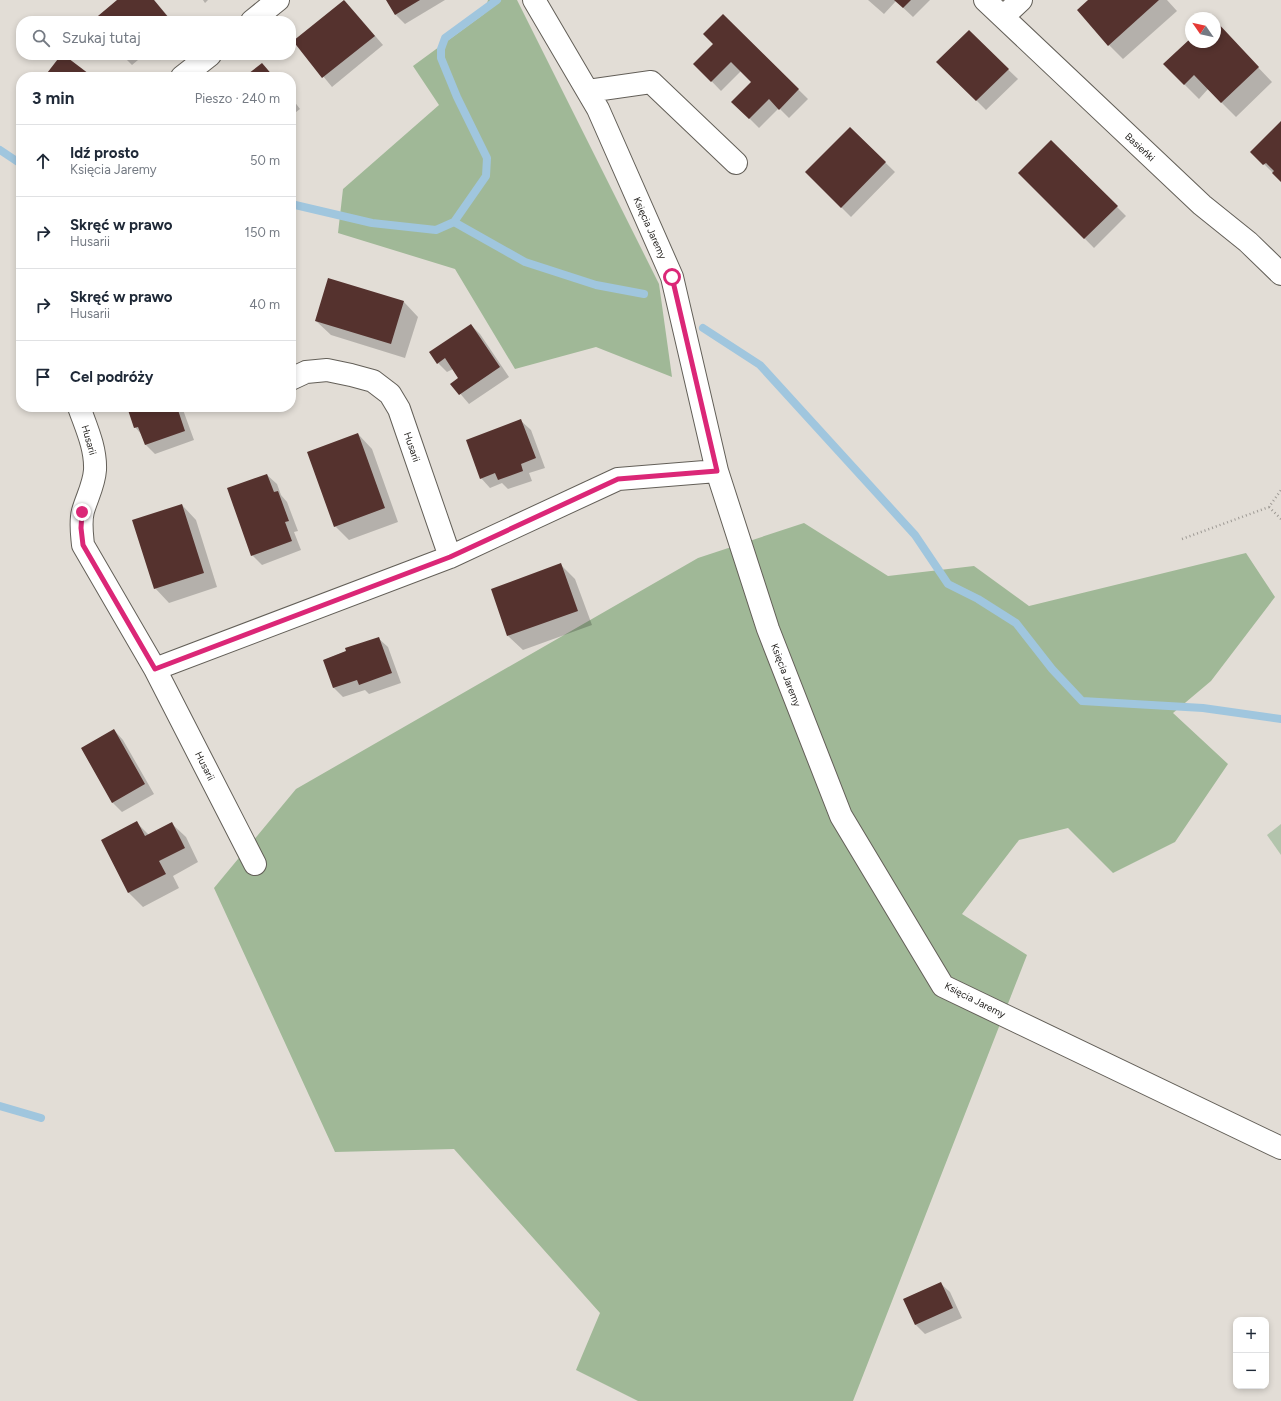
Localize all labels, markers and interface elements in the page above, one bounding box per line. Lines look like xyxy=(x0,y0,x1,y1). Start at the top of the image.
north arrow xyxy=(1185,12,1221,48)
search box xyxy=(16,16,296,60)
icon: search xyxy=(30,27,52,49)
text: Szukaj tutaj xyxy=(62,29,141,47)
text: 3 min xyxy=(32,88,74,108)
text: Pieszo · 240 m xyxy=(195,91,280,106)
street label: Basieńki xyxy=(1122,130,1158,164)
text: Idź prosto xyxy=(70,144,139,162)
icon: ahead xyxy=(32,150,54,172)
text: 50 m xyxy=(250,153,280,168)
text: Księcia Jaremy xyxy=(70,162,157,177)
street label: Księcia Jaremy xyxy=(631,195,670,262)
text: Skręć w prawo xyxy=(70,216,173,234)
icon: right xyxy=(32,222,54,244)
text: 150 m xyxy=(245,225,280,240)
text: Husarii xyxy=(70,234,110,249)
route start xyxy=(663,268,681,286)
text: Skręć w prawo xyxy=(70,288,173,306)
icon: right xyxy=(32,294,54,316)
text: 40 m xyxy=(249,297,280,312)
text: Husarii xyxy=(70,306,110,321)
icon: arrive xyxy=(32,366,54,388)
text: Cel podróży xyxy=(70,368,153,386)
street label: Husarii xyxy=(78,423,100,457)
street label: Husarii xyxy=(401,430,423,464)
route end xyxy=(73,503,91,521)
street label: Księcia Jaremy xyxy=(768,642,804,709)
street label: Husarii xyxy=(192,749,218,783)
street label: Księcia Jaremy xyxy=(942,979,1008,1021)
map controls xyxy=(1233,1317,1269,1389)
button: + xyxy=(1233,1317,1269,1353)
button: − xyxy=(1233,1353,1269,1389)

